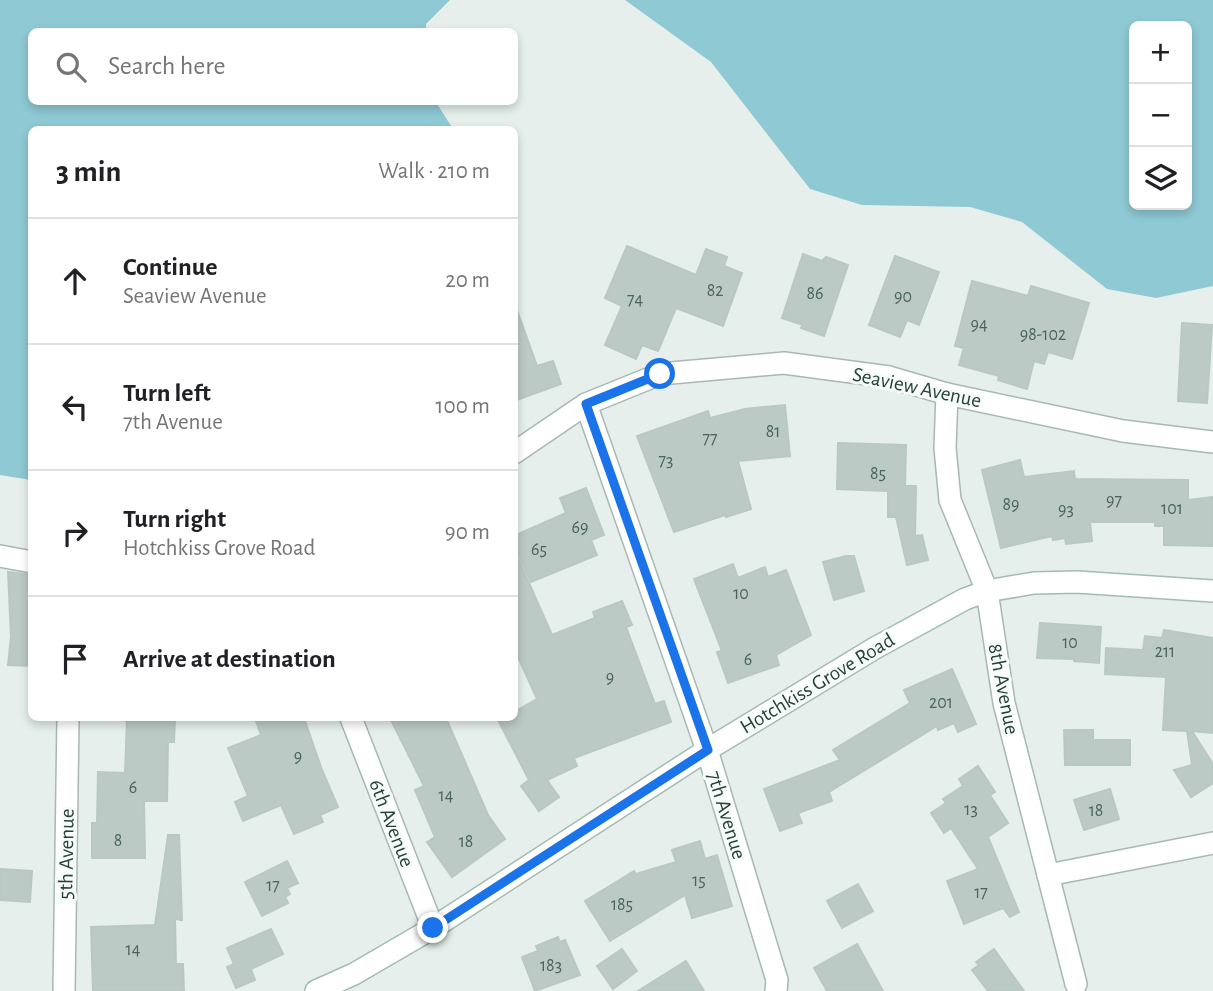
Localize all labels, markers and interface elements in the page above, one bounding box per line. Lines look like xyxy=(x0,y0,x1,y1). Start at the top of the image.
map controls xyxy=(1129,21,1192,210)
button: + xyxy=(1129,21,1192,84)
search box xyxy=(28,28,518,105)
icon: search xyxy=(52,48,90,86)
text: Search here xyxy=(108,53,226,79)
button: − xyxy=(1129,84,1192,147)
button: layers xyxy=(1129,147,1192,210)
text: 3 min xyxy=(56,157,121,187)
text: Walk · 210 m xyxy=(378,160,490,183)
text: Continue xyxy=(123,254,218,280)
icon: ahead xyxy=(56,262,94,300)
text: 20 m xyxy=(445,269,490,292)
house number: 82 xyxy=(707,282,723,300)
text: Seaview Avenue xyxy=(123,285,267,308)
house number: 86 xyxy=(807,285,824,303)
house number: 90 xyxy=(894,288,912,306)
house number: 74 xyxy=(627,291,643,309)
house number: 94 xyxy=(970,316,988,334)
house number: 98-102 xyxy=(1020,326,1066,344)
route start xyxy=(644,358,675,389)
street label: Seaview Avenue xyxy=(851,364,983,411)
text: Turn left xyxy=(123,380,211,406)
icon: left xyxy=(56,388,94,426)
text: 100 m xyxy=(436,395,490,418)
text: 7th Avenue xyxy=(123,411,223,434)
house number: 81 xyxy=(766,423,780,441)
house number: 77 xyxy=(702,430,718,448)
house number: 73 xyxy=(659,452,673,470)
house number: 85 xyxy=(870,465,886,483)
house number: 97 xyxy=(1106,492,1122,510)
house number: 89 xyxy=(1003,496,1020,514)
house number: 101 xyxy=(1161,500,1183,518)
house number: 93 xyxy=(1058,501,1074,519)
text: Turn right xyxy=(123,506,226,532)
icon: right xyxy=(56,514,94,552)
house number: 69 xyxy=(572,519,588,537)
text: 90 m xyxy=(445,521,490,544)
text: Hotchkiss Grove Road xyxy=(123,537,316,560)
house number: 65 xyxy=(531,541,547,559)
house number: 10 xyxy=(733,585,749,603)
street label: Hotchkiss Grove Road xyxy=(737,629,898,738)
house number: 10 xyxy=(1062,634,1078,652)
icon: arrive xyxy=(56,640,94,678)
street label: 8th Avenue xyxy=(984,642,1023,736)
house number: 211 xyxy=(1155,643,1175,661)
text: Arrive at destination xyxy=(123,646,336,672)
house number: 6 xyxy=(744,651,752,669)
house number: 9 xyxy=(606,669,614,687)
house number: 201 xyxy=(929,694,953,712)
house number: 9 xyxy=(294,748,302,766)
street label: 7th Avenue xyxy=(703,769,750,862)
street label: 6th Avenue xyxy=(365,776,418,870)
house number: 6 xyxy=(129,779,137,797)
house number: 14 xyxy=(439,787,454,805)
house number: 13 xyxy=(964,801,978,819)
house number: 18 xyxy=(1089,802,1103,820)
street label: 5th Avenue xyxy=(55,808,78,900)
house number: 8 xyxy=(114,832,122,850)
house number: 18 xyxy=(459,833,473,851)
house number: 15 xyxy=(692,872,706,890)
house number: 17 xyxy=(266,877,280,895)
house number: 17 xyxy=(974,884,988,902)
house number: 185 xyxy=(611,896,633,914)
route end xyxy=(417,912,448,943)
house number: 14 xyxy=(126,941,141,959)
house number: 183 xyxy=(540,957,562,975)

